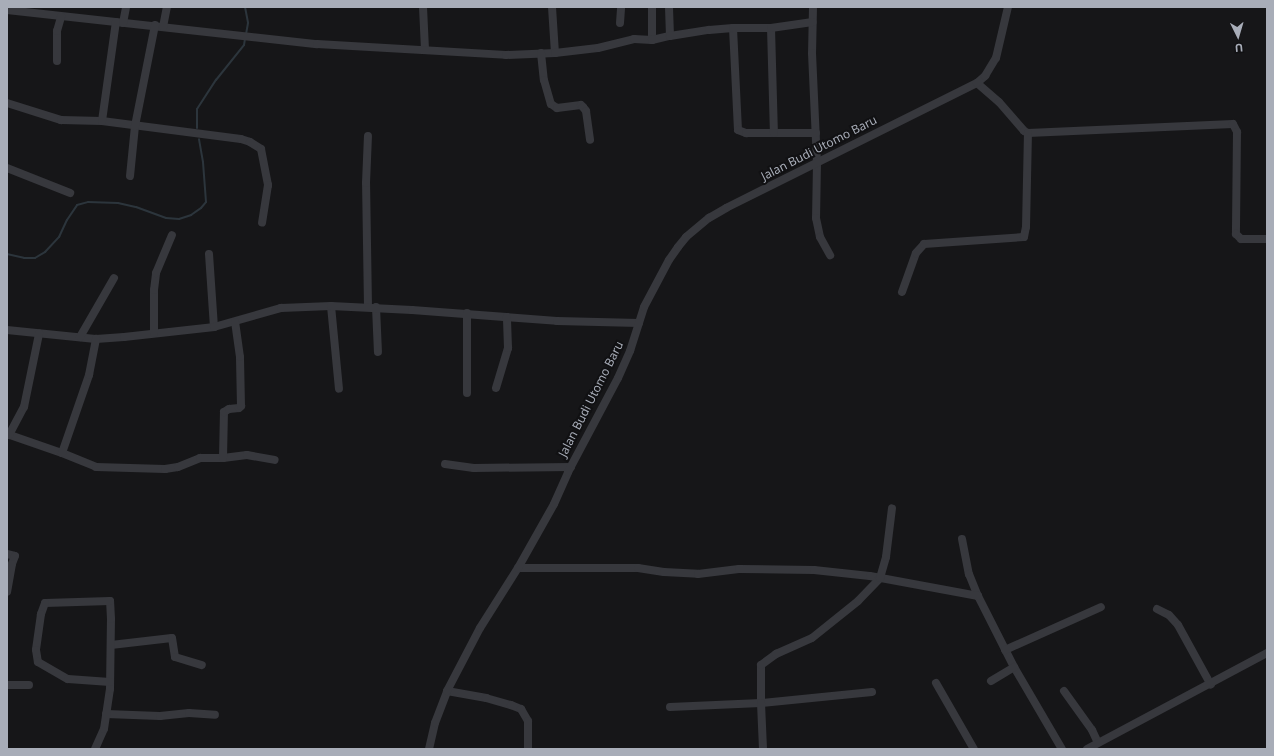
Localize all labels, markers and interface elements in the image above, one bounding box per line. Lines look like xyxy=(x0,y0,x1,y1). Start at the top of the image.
north arrow xyxy=(1218,16,1258,56)
text: U xyxy=(1234,41,1244,56)
street label: Jalan Budi Utomo Baru xyxy=(759,113,879,183)
street label: Jalan Budi Utomo Baru xyxy=(556,339,626,459)

